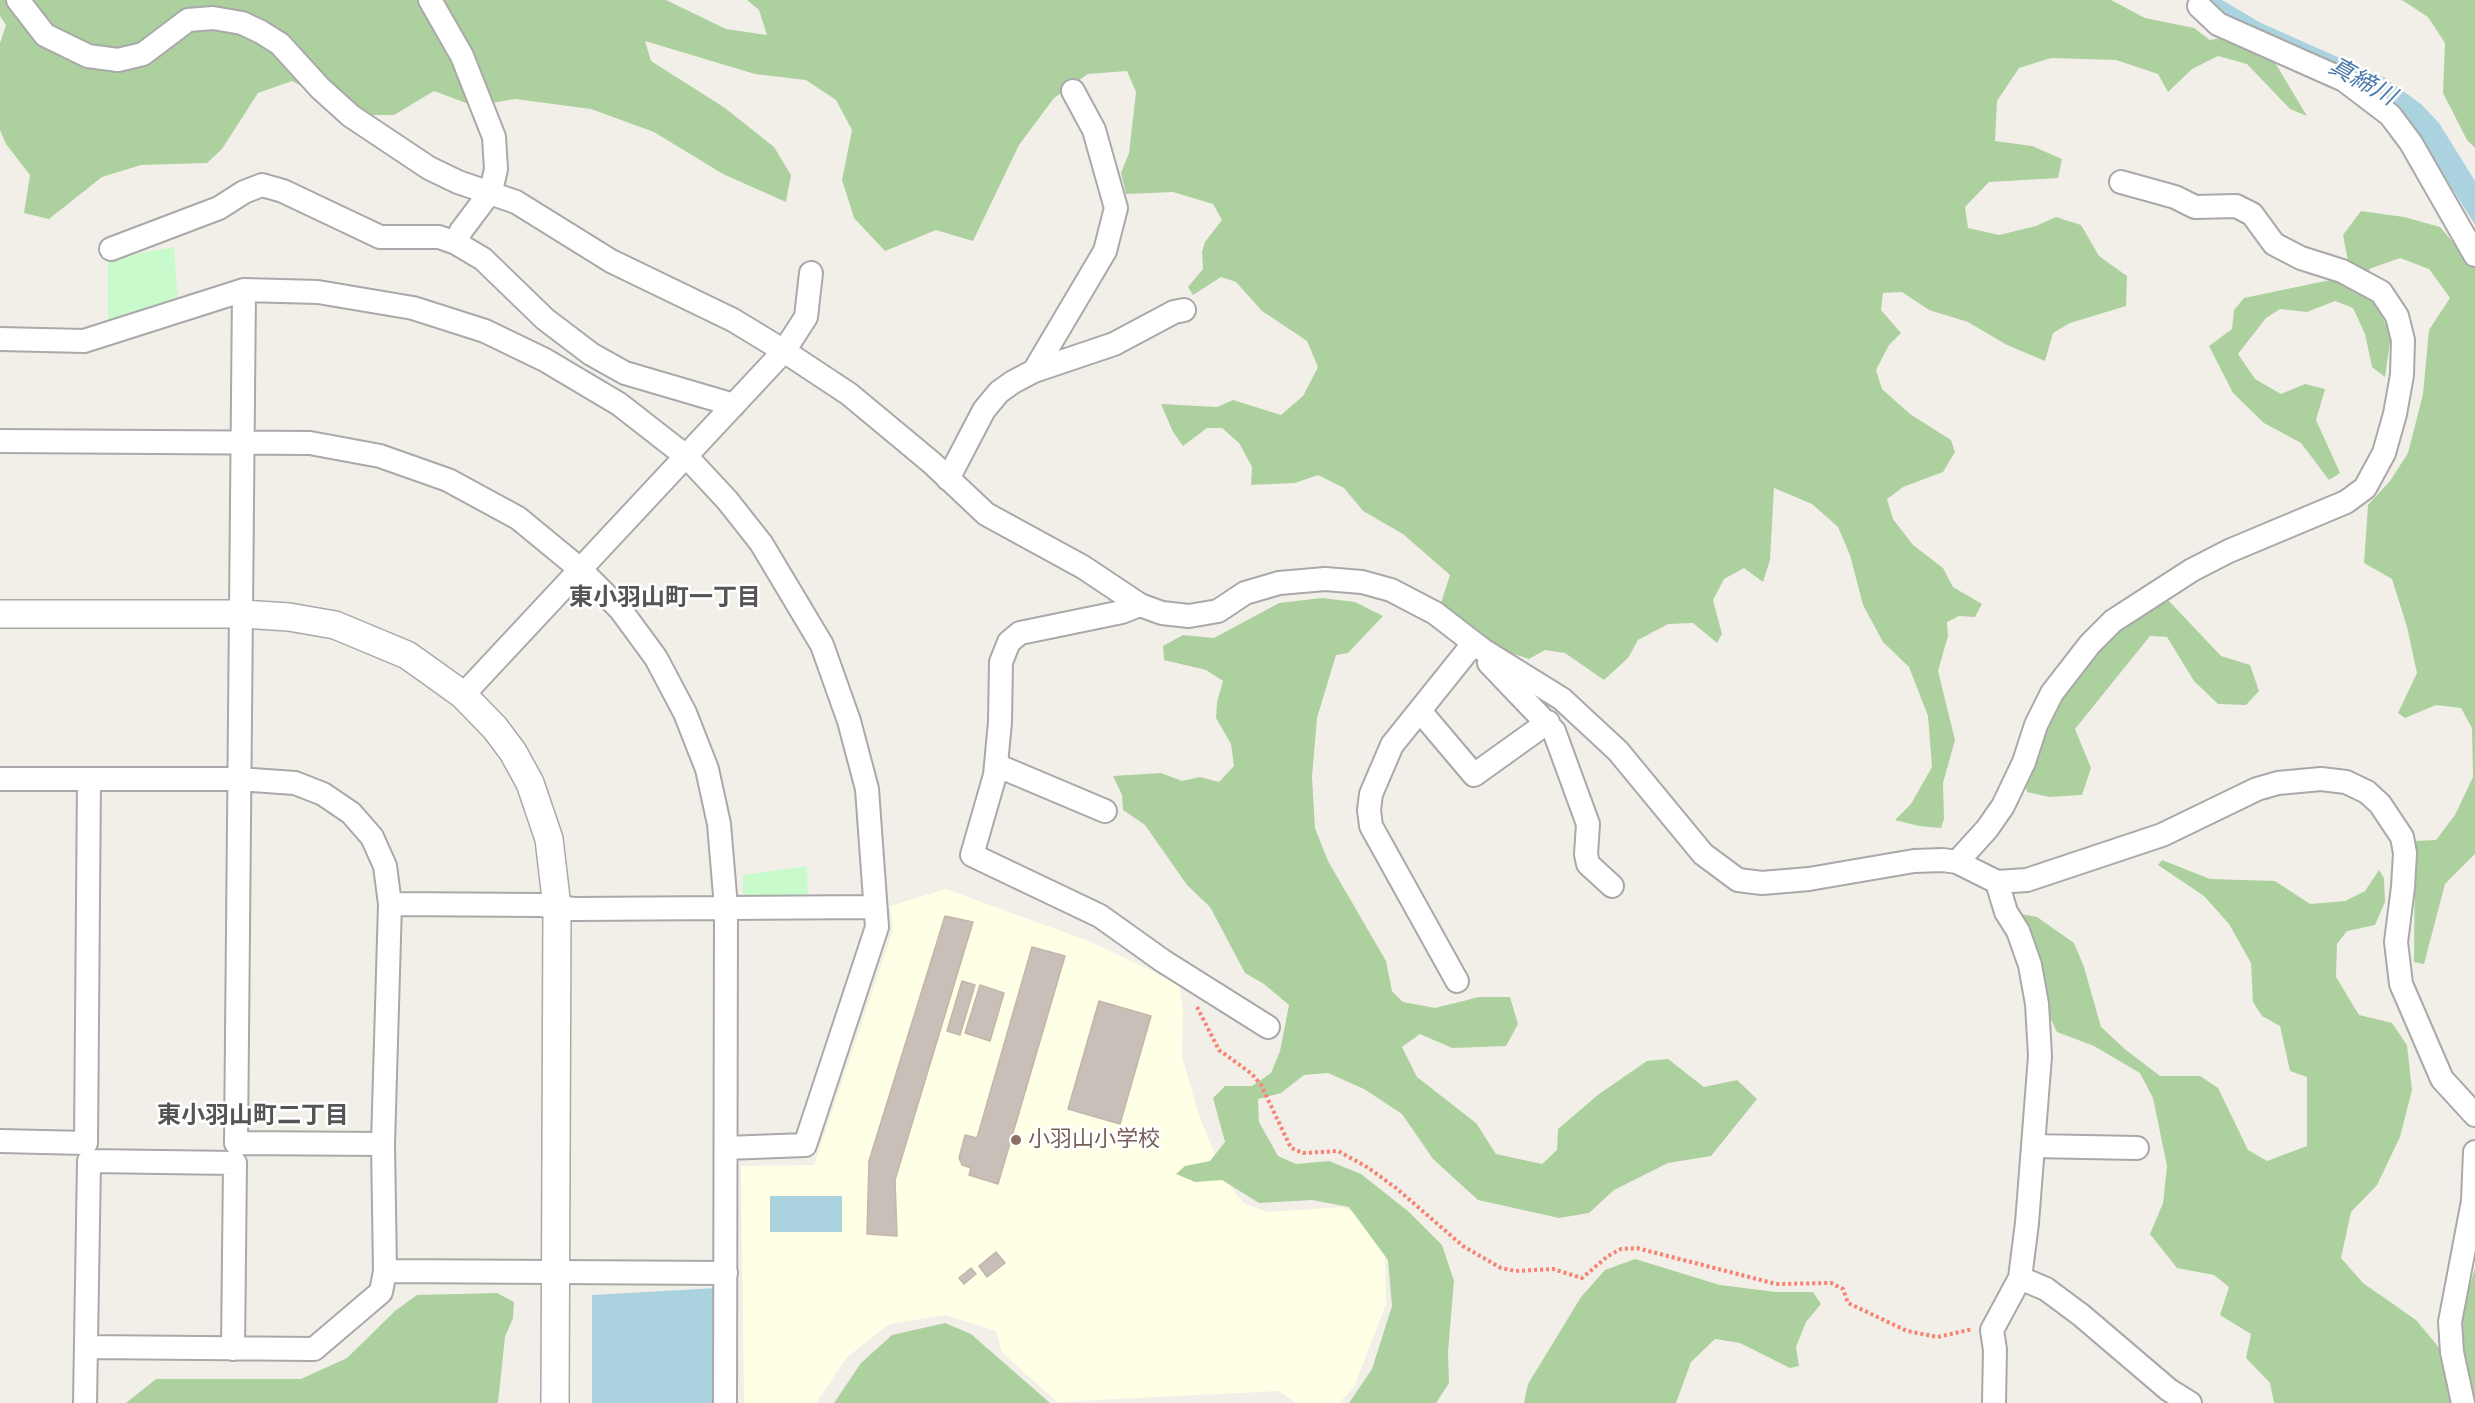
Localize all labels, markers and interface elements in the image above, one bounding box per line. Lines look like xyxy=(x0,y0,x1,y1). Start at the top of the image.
water label: 真締川 xyxy=(2324,52,2400,112)
district label: 東小羽山町一丁目 xyxy=(569,584,761,612)
district label: 東小羽山町二丁目 xyxy=(157,1102,349,1130)
place label: 小羽山小学校 xyxy=(1028,1127,1160,1153)
marker: 小羽山小学校 xyxy=(1009,1133,1023,1147)

